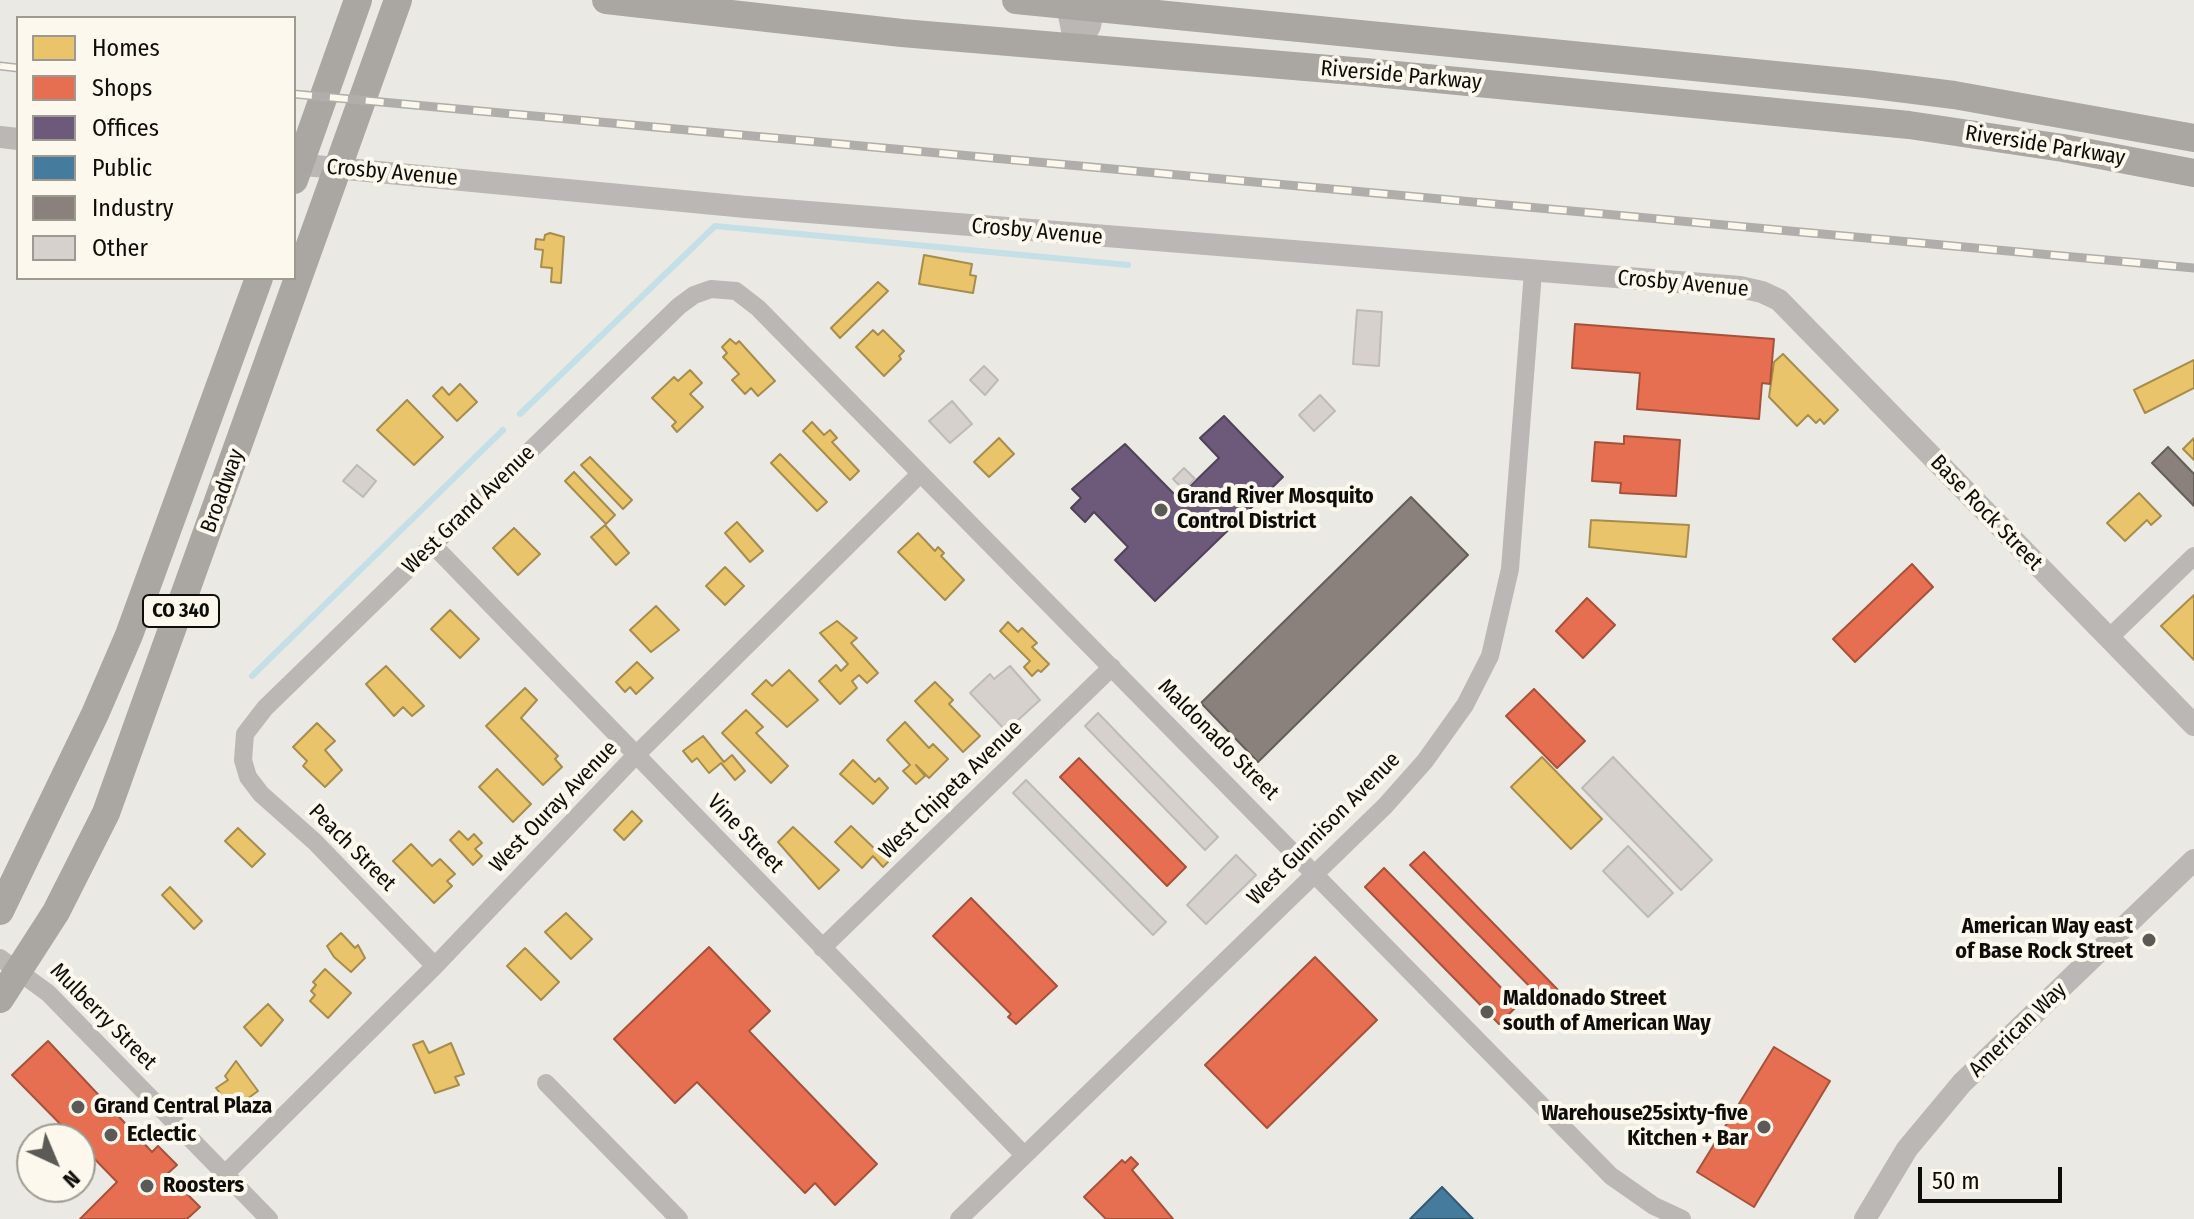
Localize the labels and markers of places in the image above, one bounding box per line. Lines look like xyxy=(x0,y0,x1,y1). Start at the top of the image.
place label: Grand River Mosquito Control District xyxy=(1177,484,1374,536)
marker: Grand River Mosquito Control District xyxy=(1152,501,1170,519)
place label: American Way east of Base Rock Street xyxy=(1955,914,2133,966)
marker: American Way east of Base Rock Street xyxy=(2140,931,2158,949)
place label: Maldonado Street south of American Way xyxy=(1503,986,1711,1038)
marker: Maldonado Street south of American Way xyxy=(1478,1003,1496,1021)
place label: Grand Central Plaza xyxy=(94,1094,272,1120)
marker: Grand Central Plaza xyxy=(69,1098,87,1116)
place label: Warehouse25sixty-five Kitchen + Bar xyxy=(1541,1101,1748,1152)
marker: Warehouse25sixty-five Kitchen + Bar xyxy=(1755,1118,1773,1136)
place label: Eclectic xyxy=(127,1122,196,1148)
marker: Eclectic xyxy=(102,1126,120,1144)
place label: Roosters xyxy=(163,1173,244,1199)
marker: Roosters xyxy=(138,1177,156,1195)

